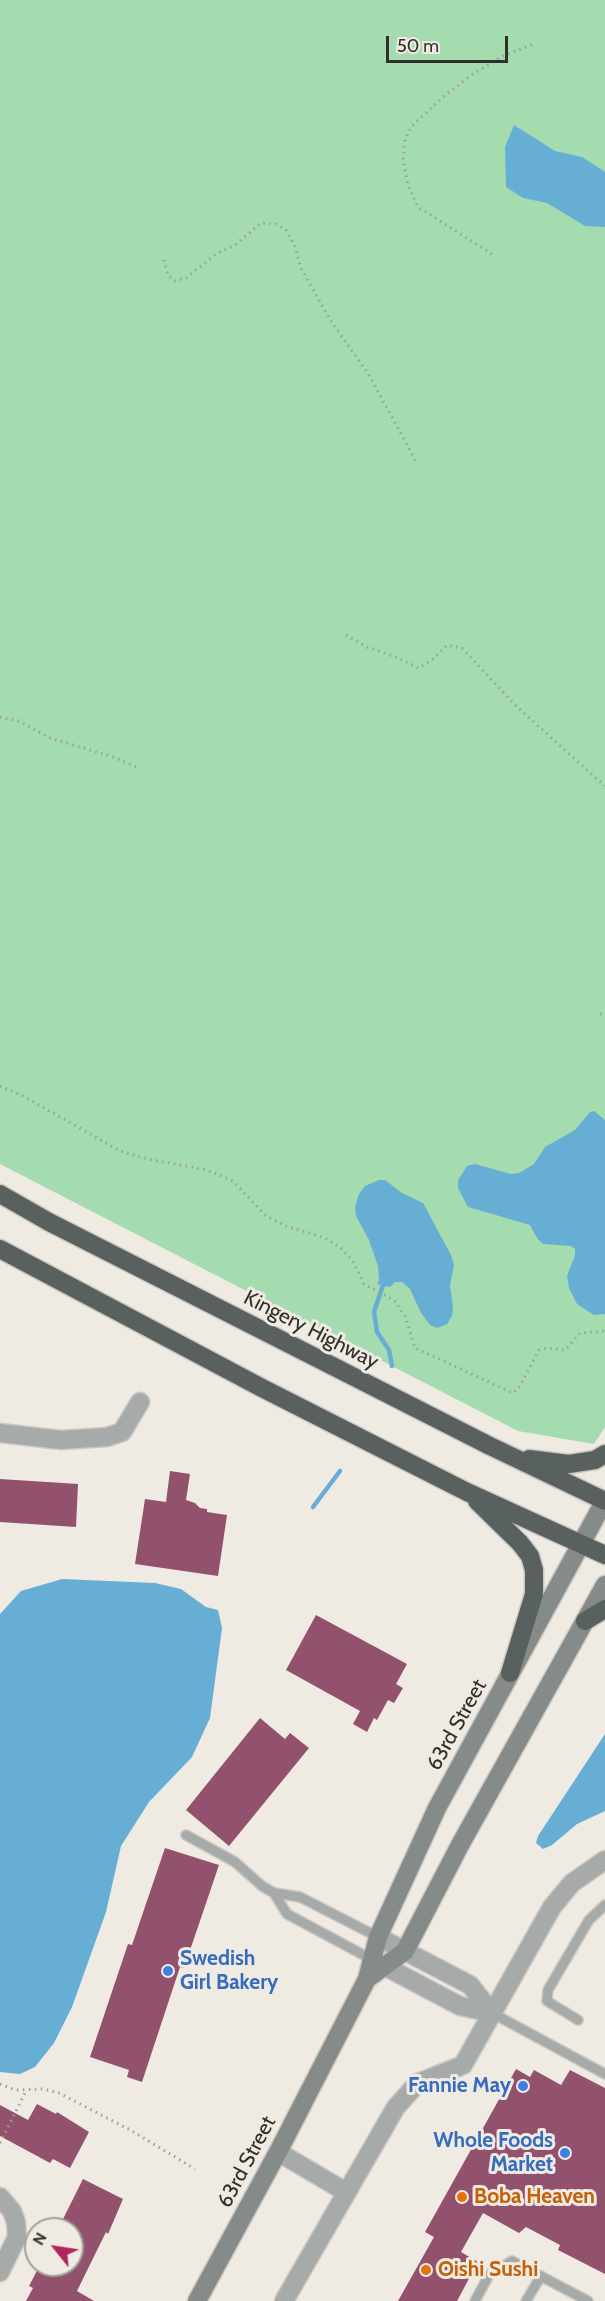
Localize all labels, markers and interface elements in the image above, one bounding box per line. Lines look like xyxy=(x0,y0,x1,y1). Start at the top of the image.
scale bar xyxy=(389,24,510,62)
text: 50 m xyxy=(397,35,439,57)
street label: Kingery Highway xyxy=(239,1285,383,1375)
street label: 63rd Street xyxy=(422,1675,492,1775)
place label: Swedish Girl Bakery xyxy=(180,1946,278,1996)
marker: Swedish Girl Bakery xyxy=(161,1964,175,1978)
place label: Fannie May xyxy=(408,2073,511,2099)
marker: Fannie May xyxy=(516,2079,530,2093)
street label: 63rd Street xyxy=(212,2112,282,2212)
place label: Whole Foods Market xyxy=(433,2128,553,2178)
marker: Whole Foods Market xyxy=(558,2146,572,2160)
place label: Boba Heaven xyxy=(474,2184,595,2210)
marker: Boba Heaven xyxy=(455,2190,469,2204)
north arrow xyxy=(24,2217,84,2277)
text: N xyxy=(29,2229,51,2248)
place label: Oishi Sushi xyxy=(438,2257,538,2283)
marker: Oishi Sushi xyxy=(419,2263,433,2277)

